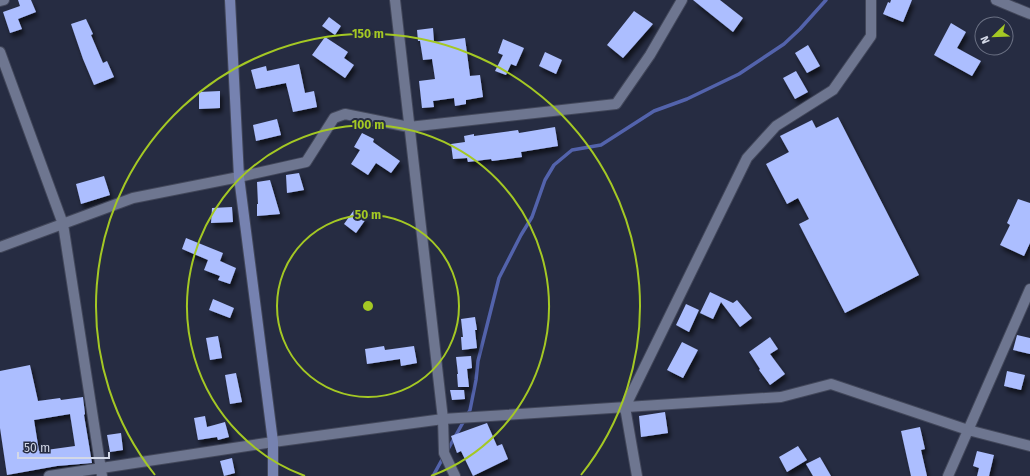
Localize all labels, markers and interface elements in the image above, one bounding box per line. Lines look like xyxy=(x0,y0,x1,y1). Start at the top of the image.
north arrow xyxy=(974,16,1014,56)
text: 150 m xyxy=(352,27,384,41)
text: N xyxy=(978,34,993,46)
text: 100 m xyxy=(352,118,384,132)
text: 50 m xyxy=(355,208,381,222)
centre of rings xyxy=(361,299,375,313)
scale bar xyxy=(18,434,109,460)
text: 50 m xyxy=(24,441,50,455)

